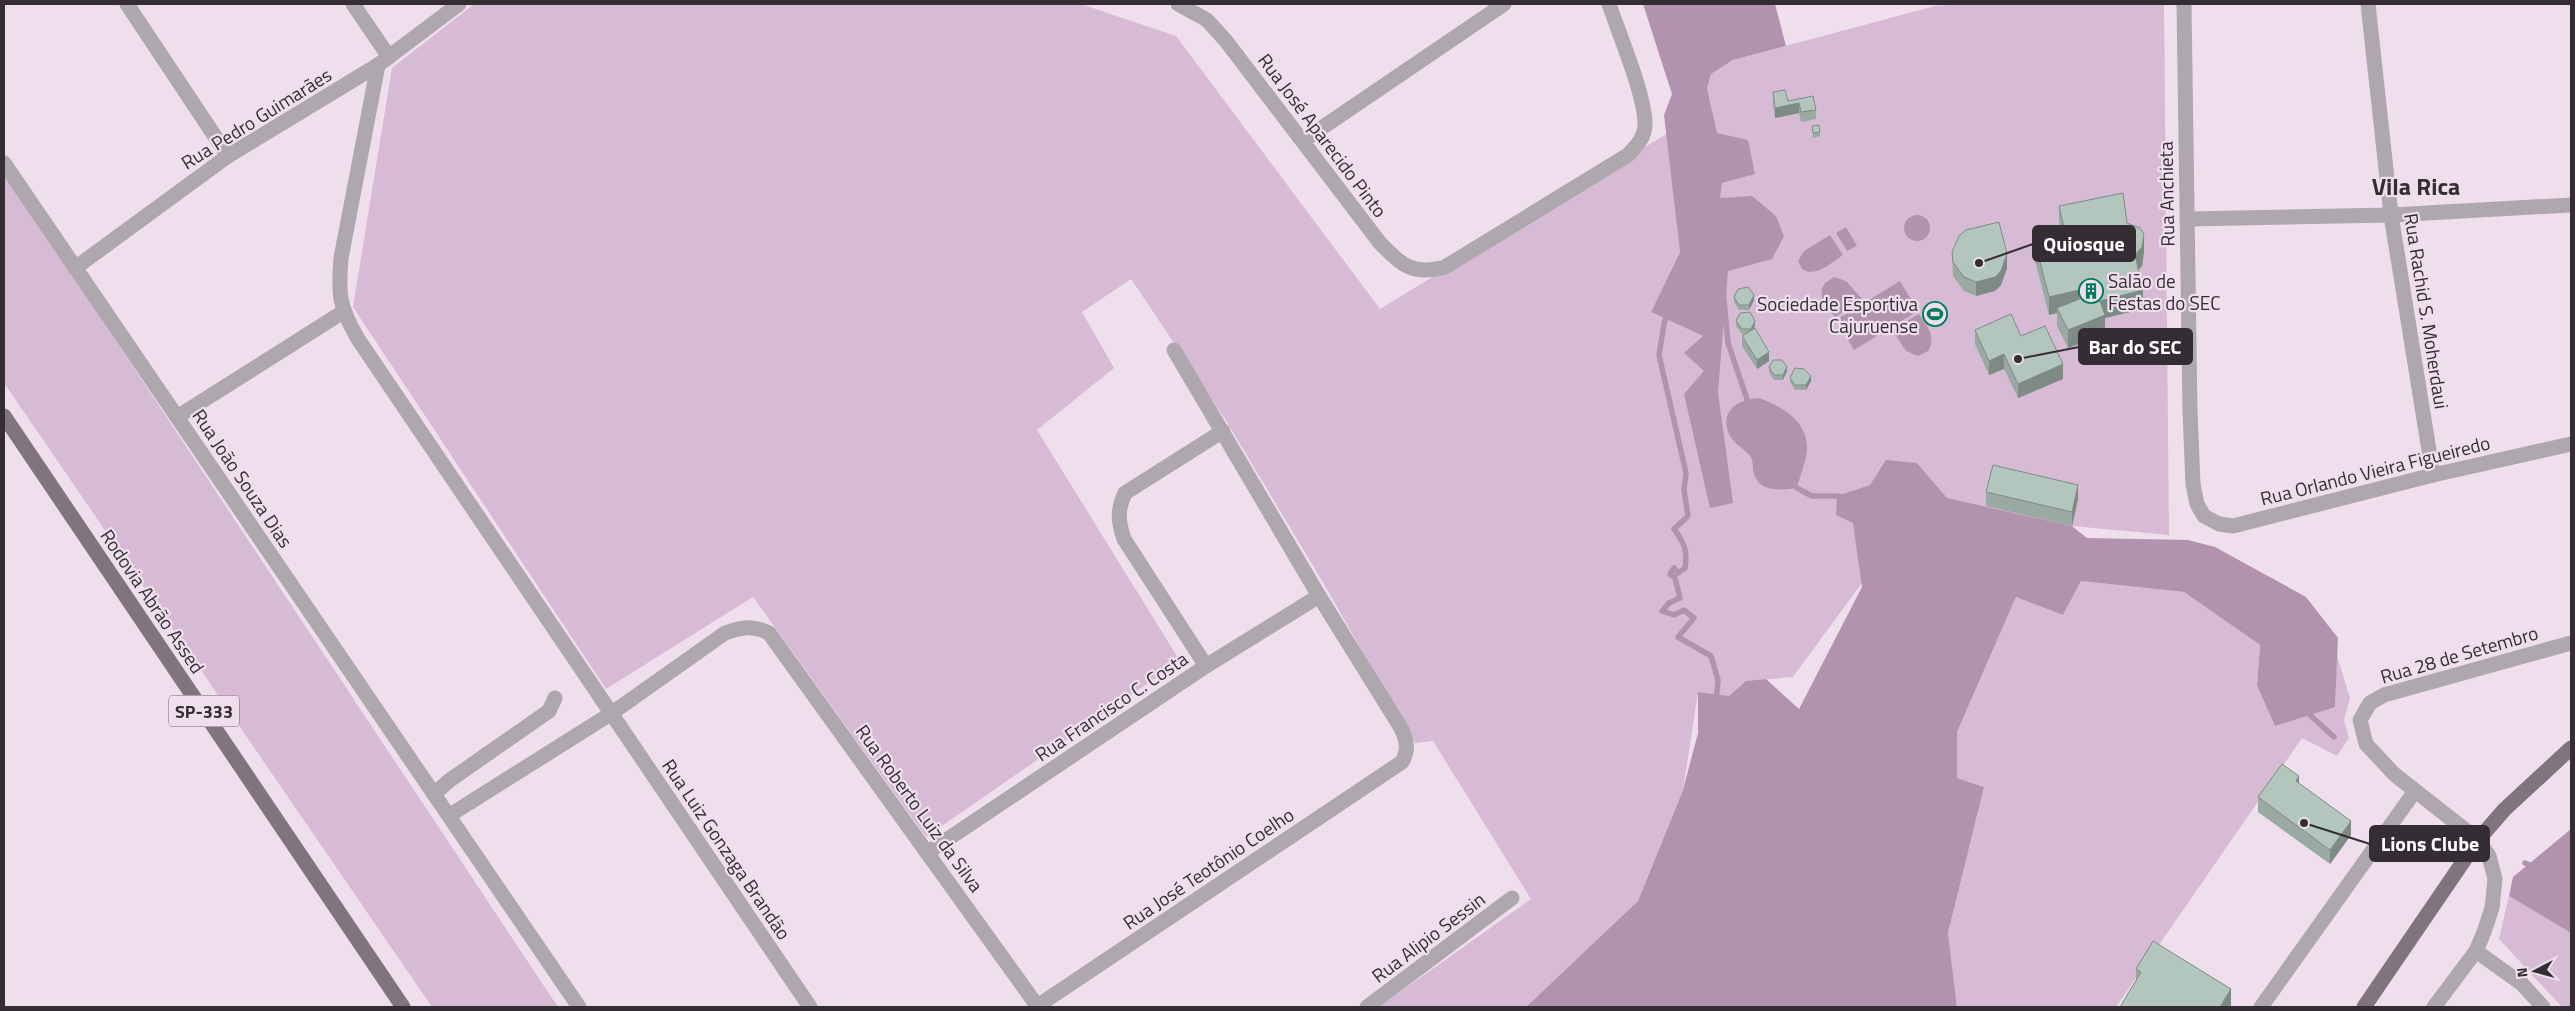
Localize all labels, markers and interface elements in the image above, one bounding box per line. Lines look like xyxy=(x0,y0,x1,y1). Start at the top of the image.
street label: Rua José Aparecido Pinto xyxy=(1251,47,1395,223)
street label: Rua Pedro Guimarães xyxy=(175,60,337,176)
street label: Rua Anchieta xyxy=(2151,141,2181,247)
district label: Vila Rica xyxy=(2372,168,2460,204)
street label: Rua Rachid S. Moherdaui xyxy=(2397,211,2457,411)
callout: Quiosque xyxy=(2033,226,2135,261)
text: Quiosque xyxy=(2043,228,2125,259)
place label: Salão de Festas do SEC xyxy=(2108,266,2221,317)
building icon: Salão de Festas do SEC xyxy=(2078,278,2104,304)
place label: Sociedade Esportiva Cajuruense xyxy=(1757,289,1918,340)
sports icon: Sociedade Esportiva Cajuruense xyxy=(1922,301,1948,327)
callout: Bar do SEC xyxy=(2079,329,2192,364)
text: Bar do SEC xyxy=(2089,331,2182,362)
street label: Rua João Souza Dias xyxy=(186,403,300,553)
street label: Rua Orlando Vieira Figueiredo xyxy=(2257,427,2493,513)
street label: Rodovia Abrão Assed xyxy=(94,523,212,679)
street label: Rua 28 de Setembro xyxy=(2377,618,2541,690)
street label: Rua Francisco C. Costa xyxy=(1029,644,1194,768)
road number: SP-333 xyxy=(169,696,239,726)
street label: Rua Roberto Luiz da Silva xyxy=(849,718,991,898)
street label: Rua Luiz Gonzaga Brandão xyxy=(656,753,798,945)
street label: Rua José Teotônio Coelho xyxy=(1117,800,1299,936)
callout: Lions Clube xyxy=(2370,826,2489,861)
text: Lions Clube xyxy=(2381,828,2479,859)
street label: Rua Alipio Sessin xyxy=(1365,885,1491,989)
north arrow xyxy=(2510,946,2560,996)
text: N xyxy=(2511,966,2533,978)

